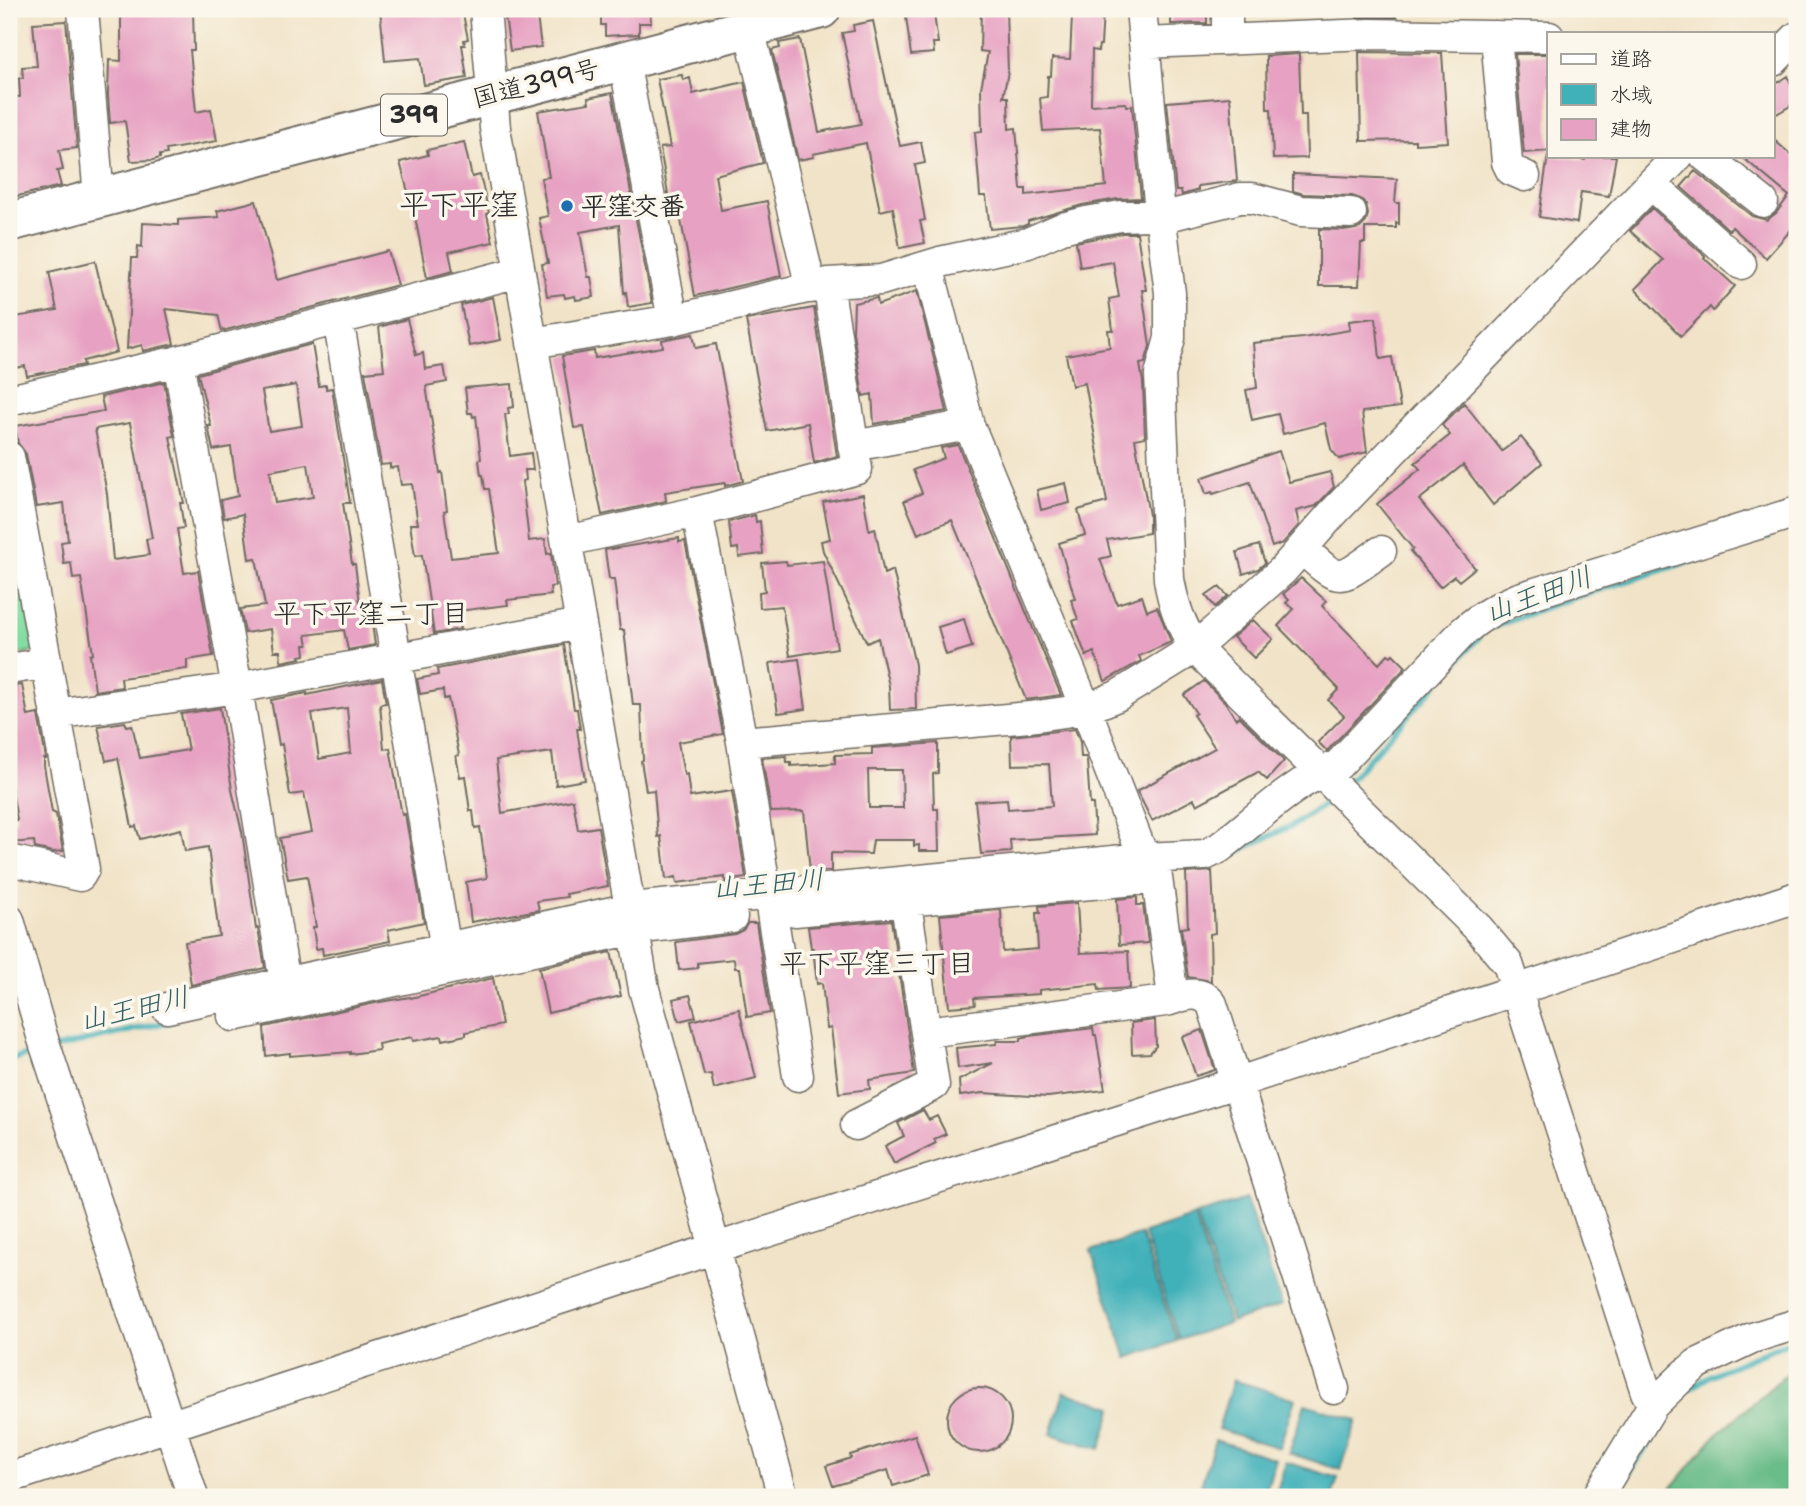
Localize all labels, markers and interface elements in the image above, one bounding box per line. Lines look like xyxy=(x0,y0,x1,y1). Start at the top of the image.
legend xyxy=(1547,32,1774,158)
text: 道路 xyxy=(1610,45,1652,73)
street label: 国道399号 xyxy=(469,50,603,115)
text: 水域 xyxy=(1610,81,1652,109)
road number: 399 xyxy=(381,94,447,135)
text: 建物 xyxy=(1610,115,1652,143)
district label: 平下平窪 xyxy=(399,184,519,225)
place label: 平窪交番 xyxy=(581,188,685,223)
marker: 平窪交番 xyxy=(559,198,575,214)
water label: 山王田川 xyxy=(1479,557,1597,631)
district label: 平下平窪二丁目 xyxy=(273,594,469,632)
water label: 山王田川 xyxy=(711,859,825,907)
district label: 平下平窪三丁目 xyxy=(779,944,975,982)
water label: 山王田川 xyxy=(75,977,193,1039)

